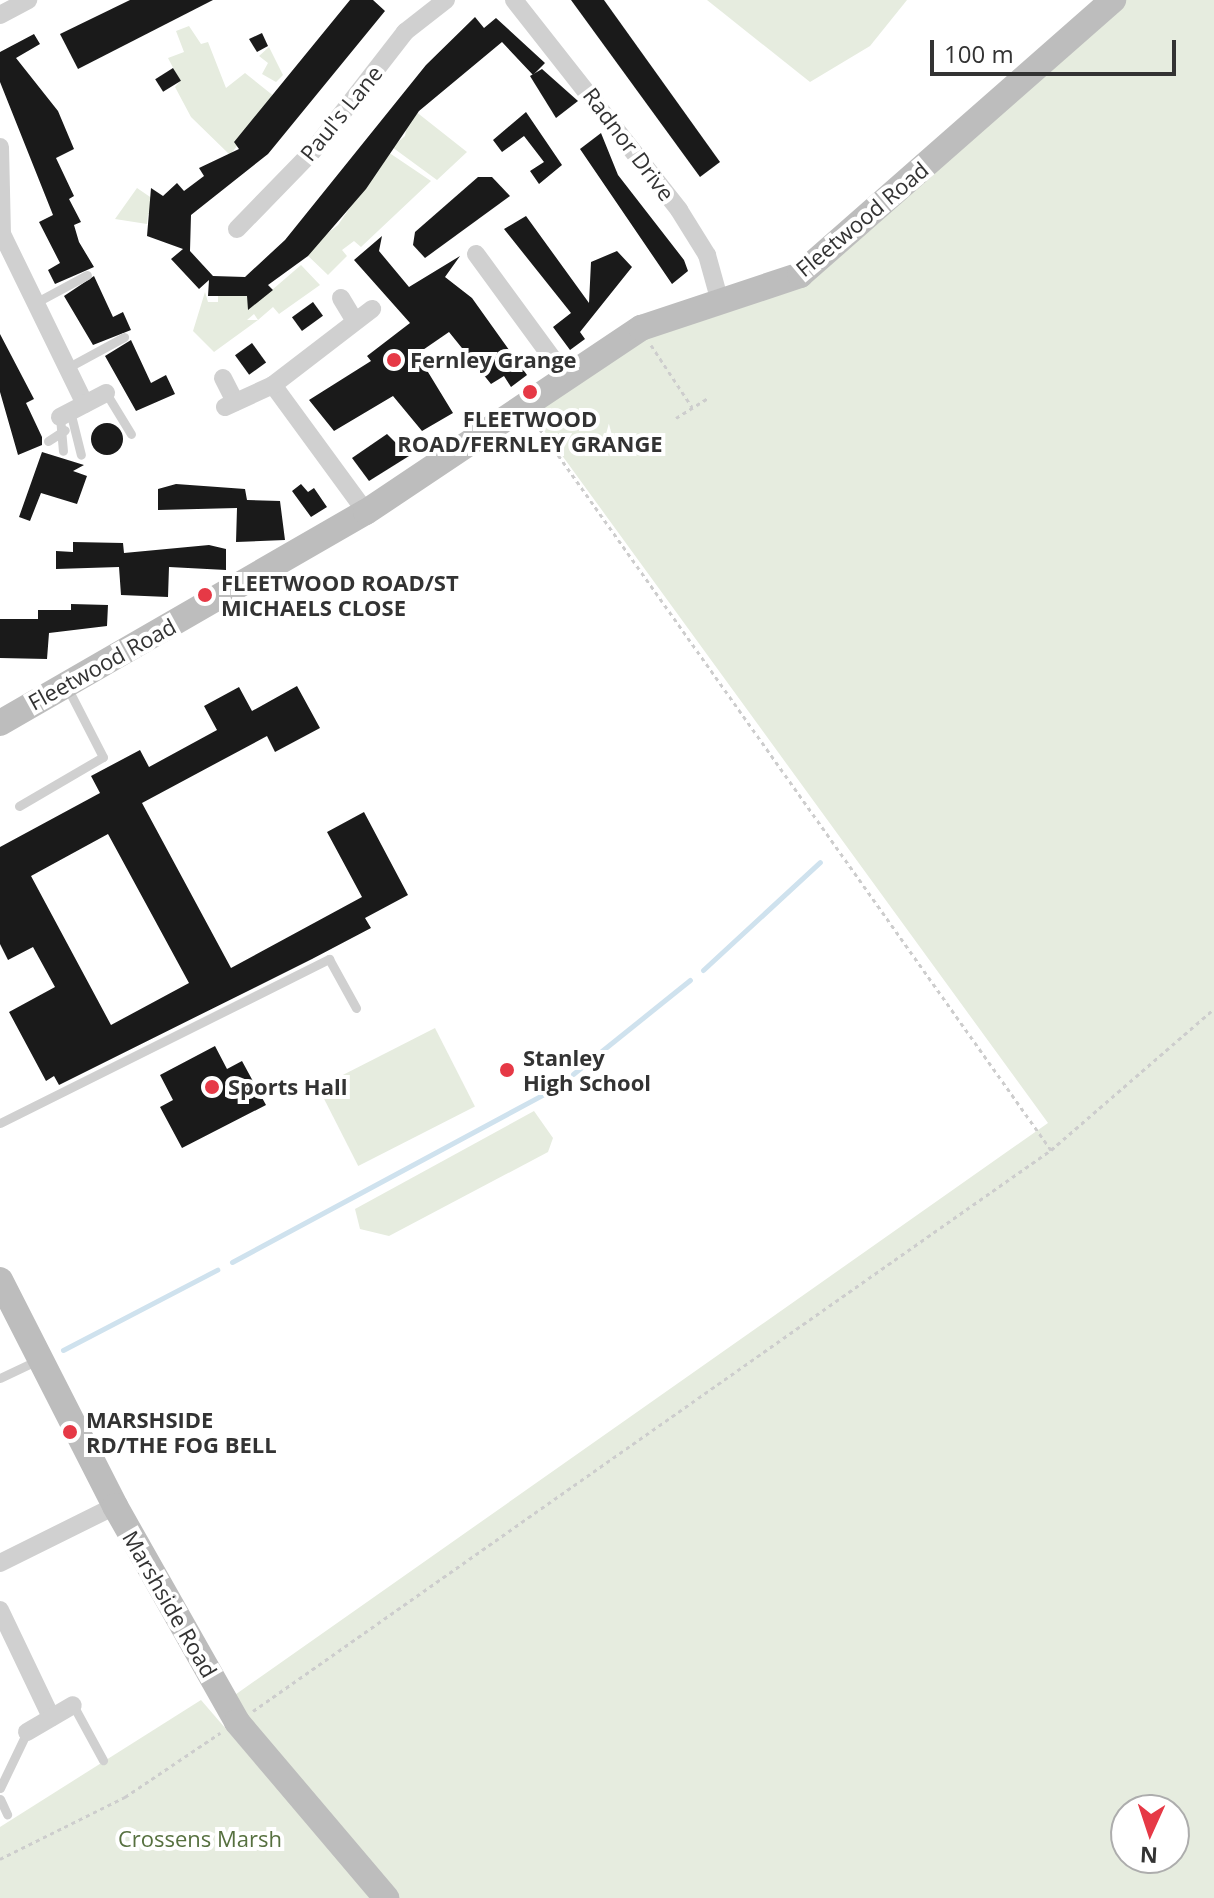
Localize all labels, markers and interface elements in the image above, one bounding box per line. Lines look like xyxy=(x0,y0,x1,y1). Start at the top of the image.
scale bar xyxy=(934,24,1180,74)
text: 100 m xyxy=(944,37,1014,70)
street label: Paul's Lane xyxy=(295,60,387,166)
street label: Radnor Drive xyxy=(578,82,680,206)
street label: Fleetwood Road xyxy=(790,156,934,282)
place label: Fernley Grange xyxy=(410,347,577,373)
marker: Fernley Grange xyxy=(385,351,403,369)
marker: FLEETWOOD ROAD/FERNLEY GRANGE xyxy=(521,383,539,401)
place label: FLEETWOOD ROAD/FERNLEY GRANGE xyxy=(397,405,663,456)
place label: FLEETWOOD ROAD/ST MICHAELS CLOSE xyxy=(221,569,459,620)
marker: FLEETWOOD ROAD/ST MICHAELS CLOSE xyxy=(196,586,214,604)
street label: Fleetwood Road xyxy=(24,613,180,715)
place label: Stanley High School xyxy=(523,1044,651,1096)
marker: Stanley High School xyxy=(498,1061,516,1079)
place label: Sports Hall xyxy=(228,1074,347,1100)
marker: Sports Hall xyxy=(203,1078,221,1096)
place label: MARSHSIDE RD/THE FOG BELL xyxy=(86,1406,277,1458)
marker: MARSHSIDE RD/THE FOG BELL xyxy=(61,1423,79,1441)
street label: Marshside Road xyxy=(117,1526,223,1682)
north arrow xyxy=(1110,1794,1190,1874)
park label: Crossens Marsh xyxy=(118,1826,282,1852)
text: N xyxy=(1139,1841,1159,1871)

